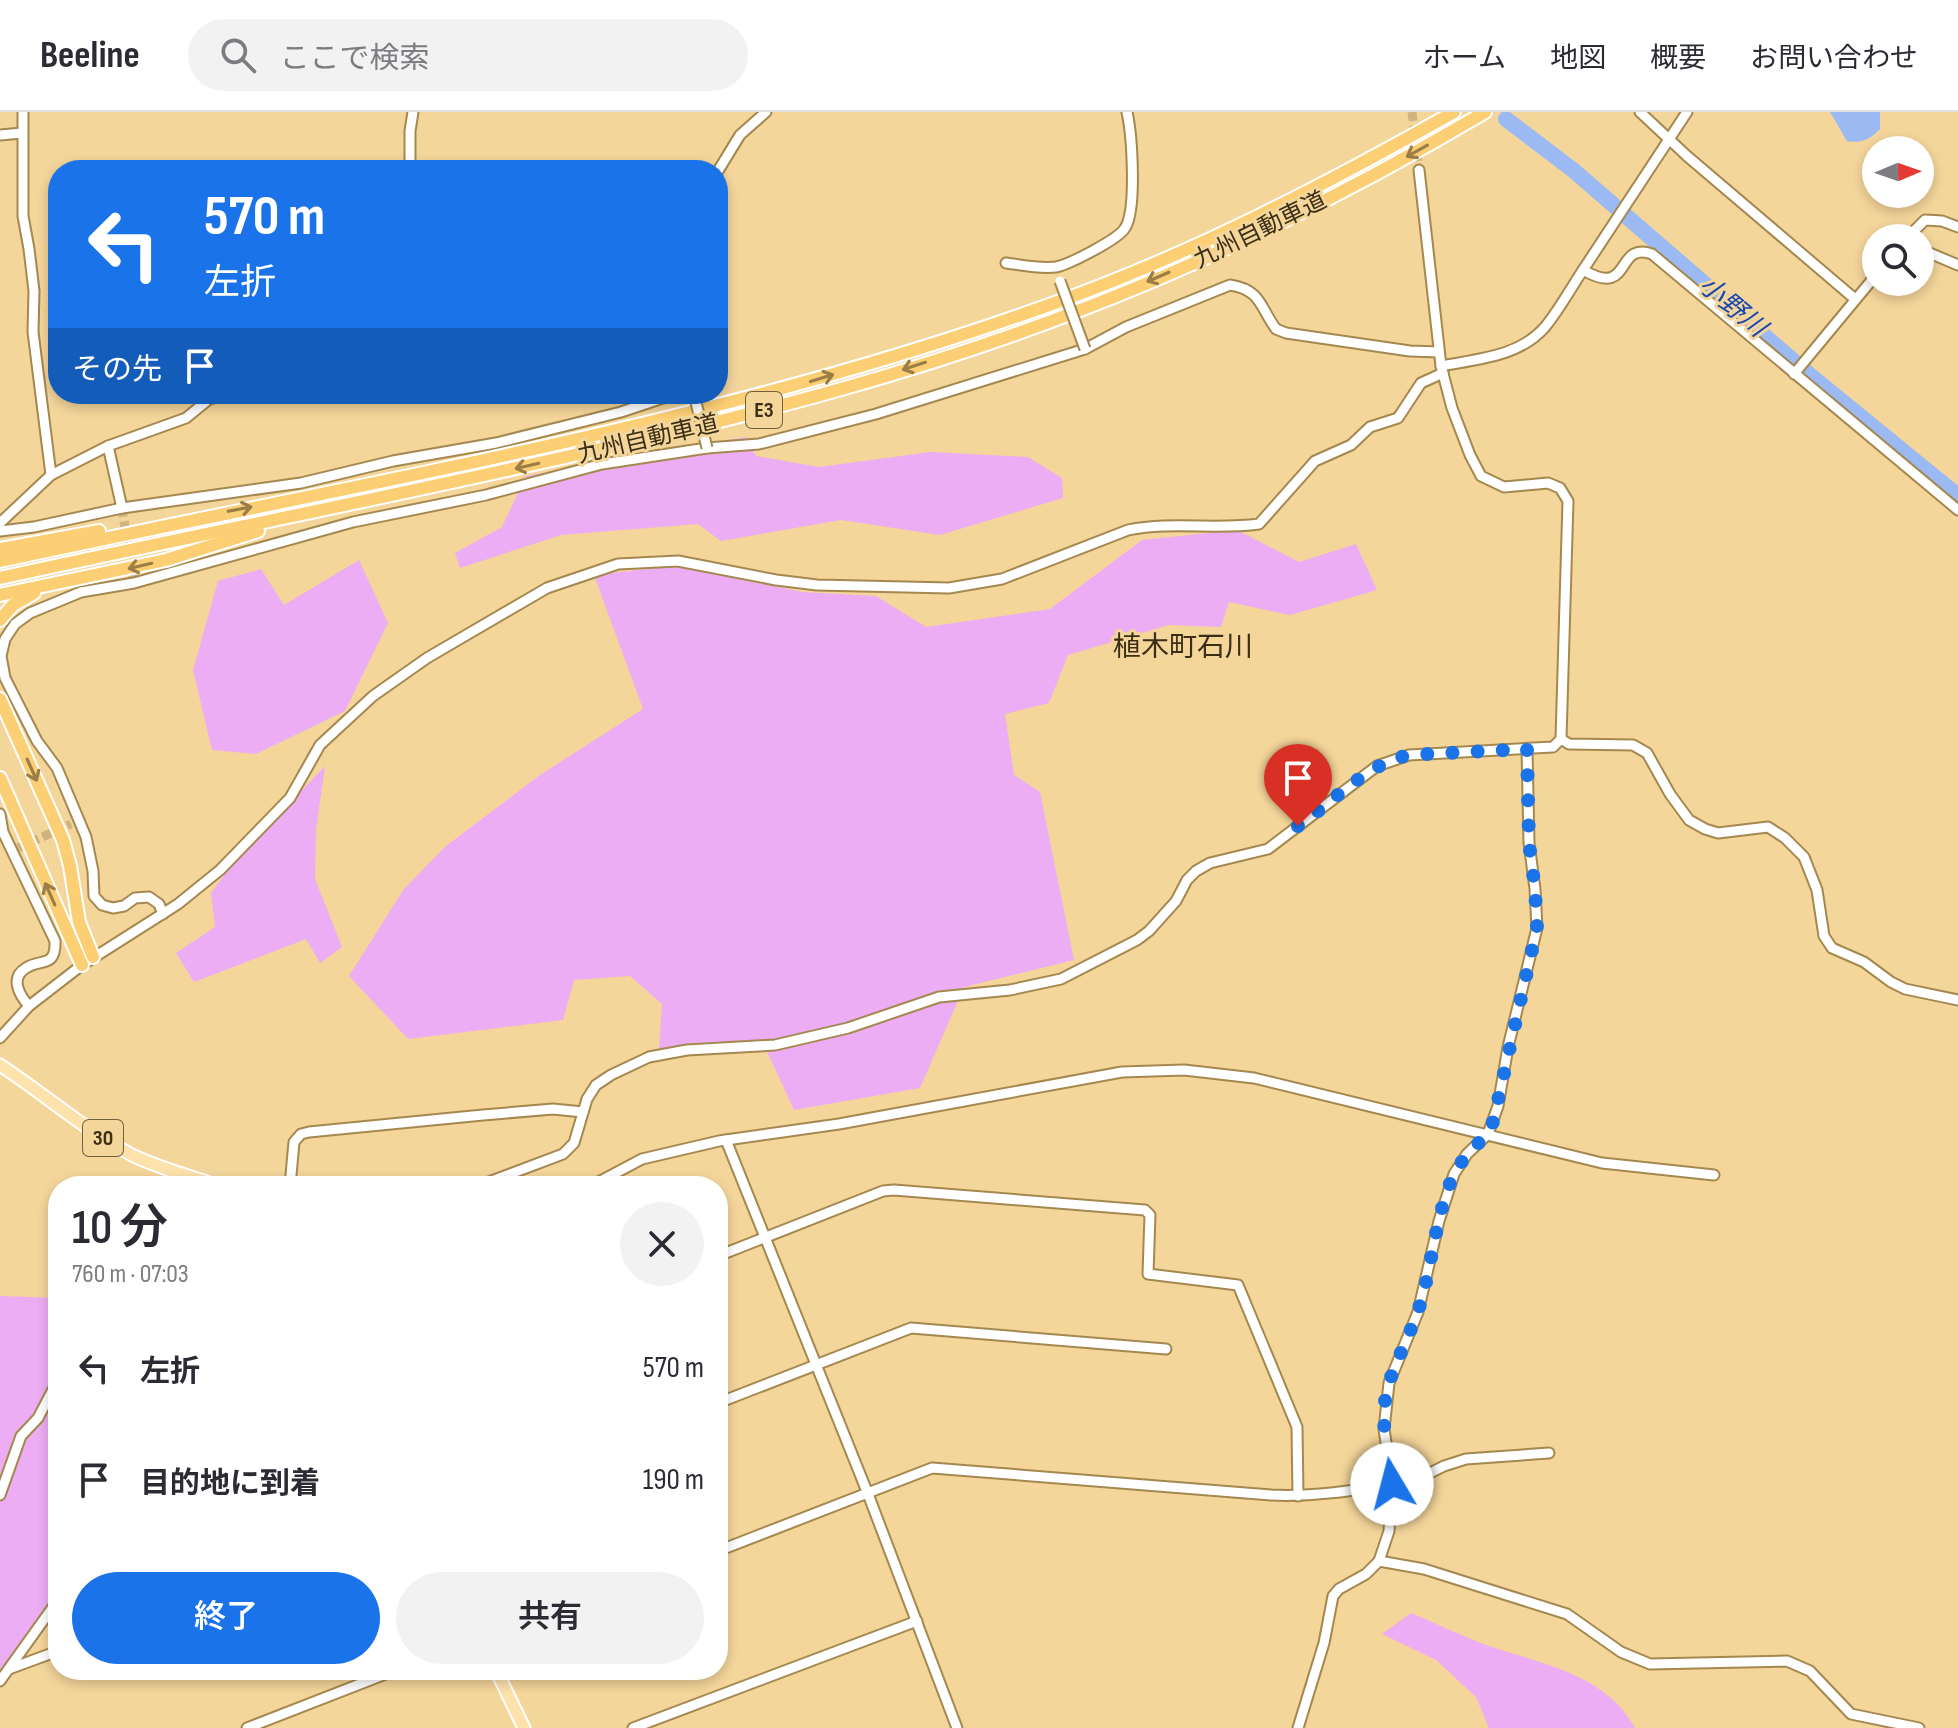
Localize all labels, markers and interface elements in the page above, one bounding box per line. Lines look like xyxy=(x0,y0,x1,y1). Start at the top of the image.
search box xyxy=(188,19,748,91)
text: Beeline xyxy=(40,33,140,78)
icon: search xyxy=(216,33,260,77)
text: ここで検索 xyxy=(280,41,430,77)
text: ホーム xyxy=(1423,42,1506,75)
text: 地図 xyxy=(1550,42,1606,75)
text: 概要 xyxy=(1650,42,1706,75)
text: お問い合わせ xyxy=(1750,42,1918,75)
north arrow xyxy=(1862,136,1934,208)
map controls xyxy=(1862,136,1934,296)
one-way arrow xyxy=(1406,144,1429,160)
text: 570 m xyxy=(204,184,325,251)
street label: 九州自動車道 xyxy=(1189,185,1331,275)
icon: left xyxy=(72,192,176,296)
button: search xyxy=(1862,224,1934,296)
text: 左折 xyxy=(204,262,276,305)
water label: 小野川 xyxy=(1692,270,1774,346)
one-way arrow xyxy=(1147,271,1171,286)
icon: arrive xyxy=(178,344,222,388)
text: その先 xyxy=(72,352,162,388)
one-way arrow xyxy=(902,360,927,375)
one-way arrow xyxy=(808,370,834,385)
road number: E3 xyxy=(746,392,782,428)
street label: 九州自動車道 xyxy=(575,409,721,469)
one-way arrow xyxy=(515,459,540,474)
one-way arrow xyxy=(227,501,253,516)
one-way arrow xyxy=(127,559,153,574)
district label: 植木町石川 xyxy=(1113,631,1253,664)
pin xyxy=(1264,744,1332,826)
icon: arrive xyxy=(1276,756,1320,800)
one-way arrow xyxy=(25,757,40,782)
one-way arrow xyxy=(42,882,57,906)
road number: 30 xyxy=(83,1120,123,1156)
text: 10 分 xyxy=(72,1200,168,1257)
button: close xyxy=(620,1202,704,1286)
text: 760 m · 07:03 xyxy=(72,1259,189,1290)
icon: left xyxy=(72,1346,116,1390)
text: 570 m xyxy=(643,1350,704,1386)
text: 左折 xyxy=(140,1354,200,1390)
position arrow xyxy=(1350,1442,1434,1526)
icon: arrive xyxy=(72,1458,116,1502)
text: 190 m xyxy=(643,1462,704,1498)
text: 目的地に到着 xyxy=(140,1466,320,1502)
button: 終了 xyxy=(72,1572,380,1664)
button: 共有 xyxy=(396,1572,704,1664)

